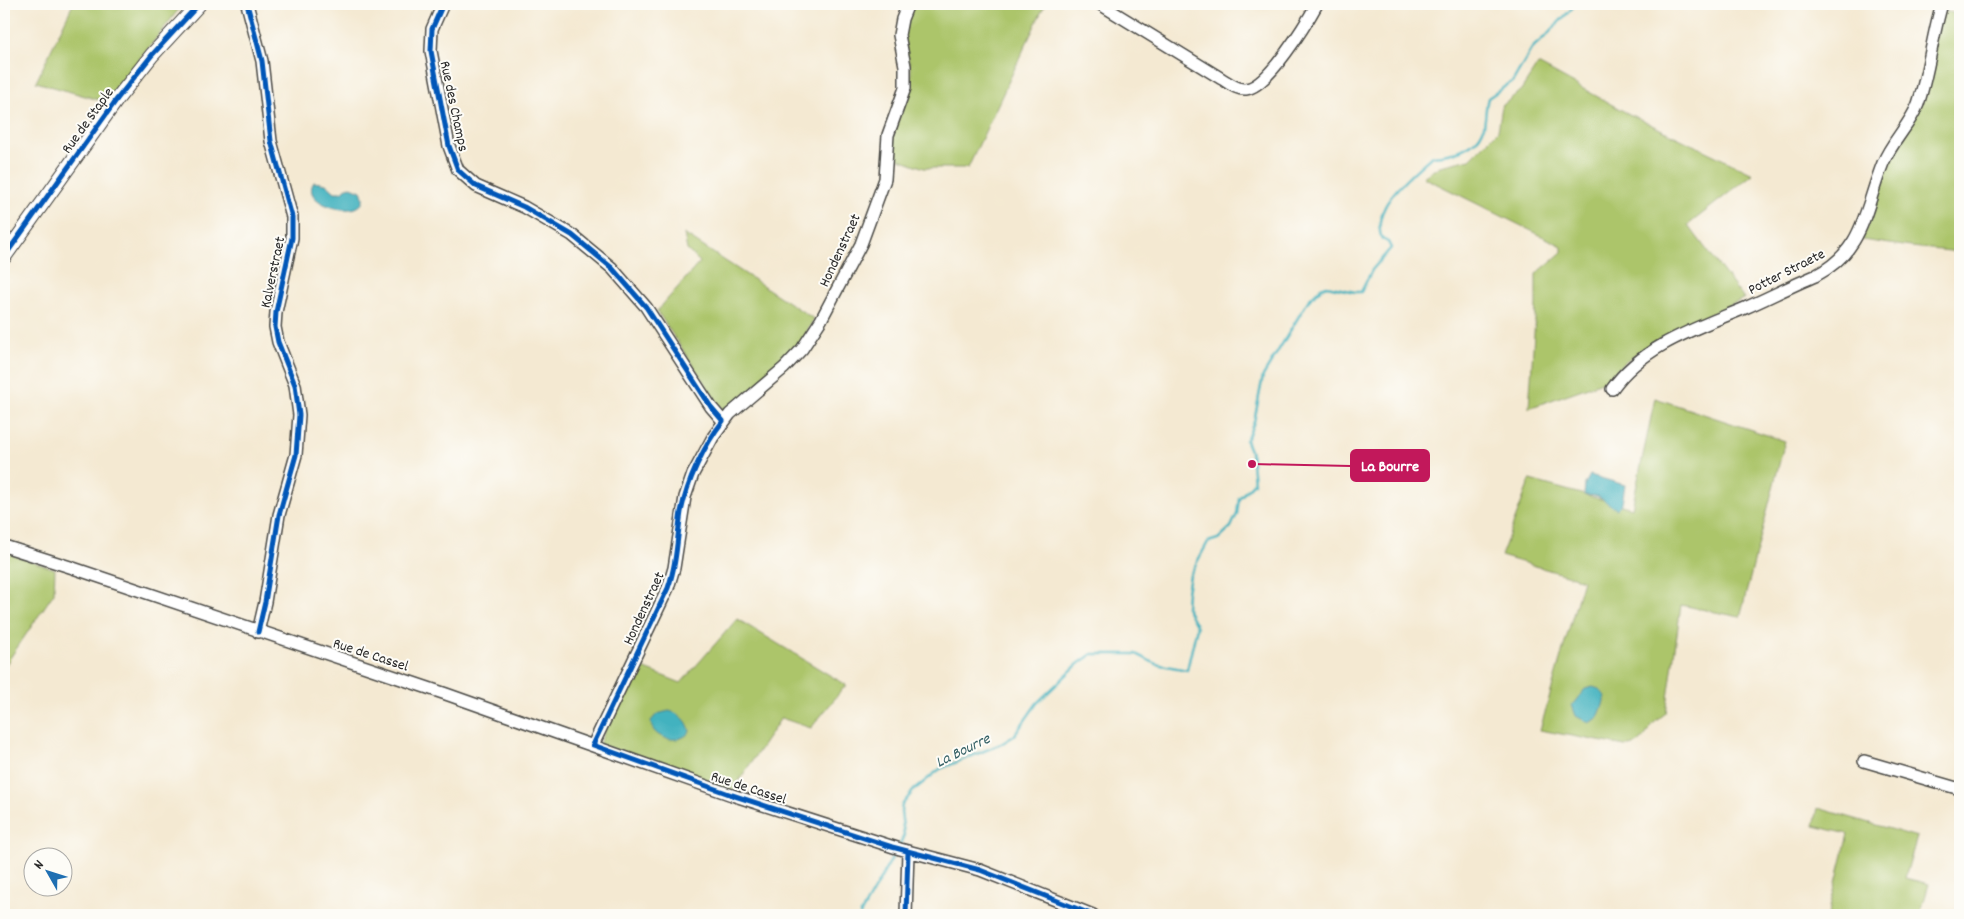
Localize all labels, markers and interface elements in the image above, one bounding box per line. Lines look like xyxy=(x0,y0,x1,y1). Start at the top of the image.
street label: Rue des Champs xyxy=(433,59,473,154)
street label: Rue de Staple xyxy=(57,83,120,159)
street label: Hondenstraet xyxy=(814,210,868,291)
street label: Kalverstraet xyxy=(256,234,292,310)
street label: Potter Straete xyxy=(1745,244,1830,302)
callout: La Bourre xyxy=(1351,450,1429,481)
text: La Bourre xyxy=(1361,456,1419,479)
street label: Hondenstraet xyxy=(618,568,672,649)
street label: Rue de Cassel xyxy=(330,633,411,679)
water label: La Bourre xyxy=(932,728,995,774)
street label: Rue de Cassel xyxy=(708,766,789,812)
north arrow xyxy=(22,846,72,896)
text: N xyxy=(30,856,49,874)

